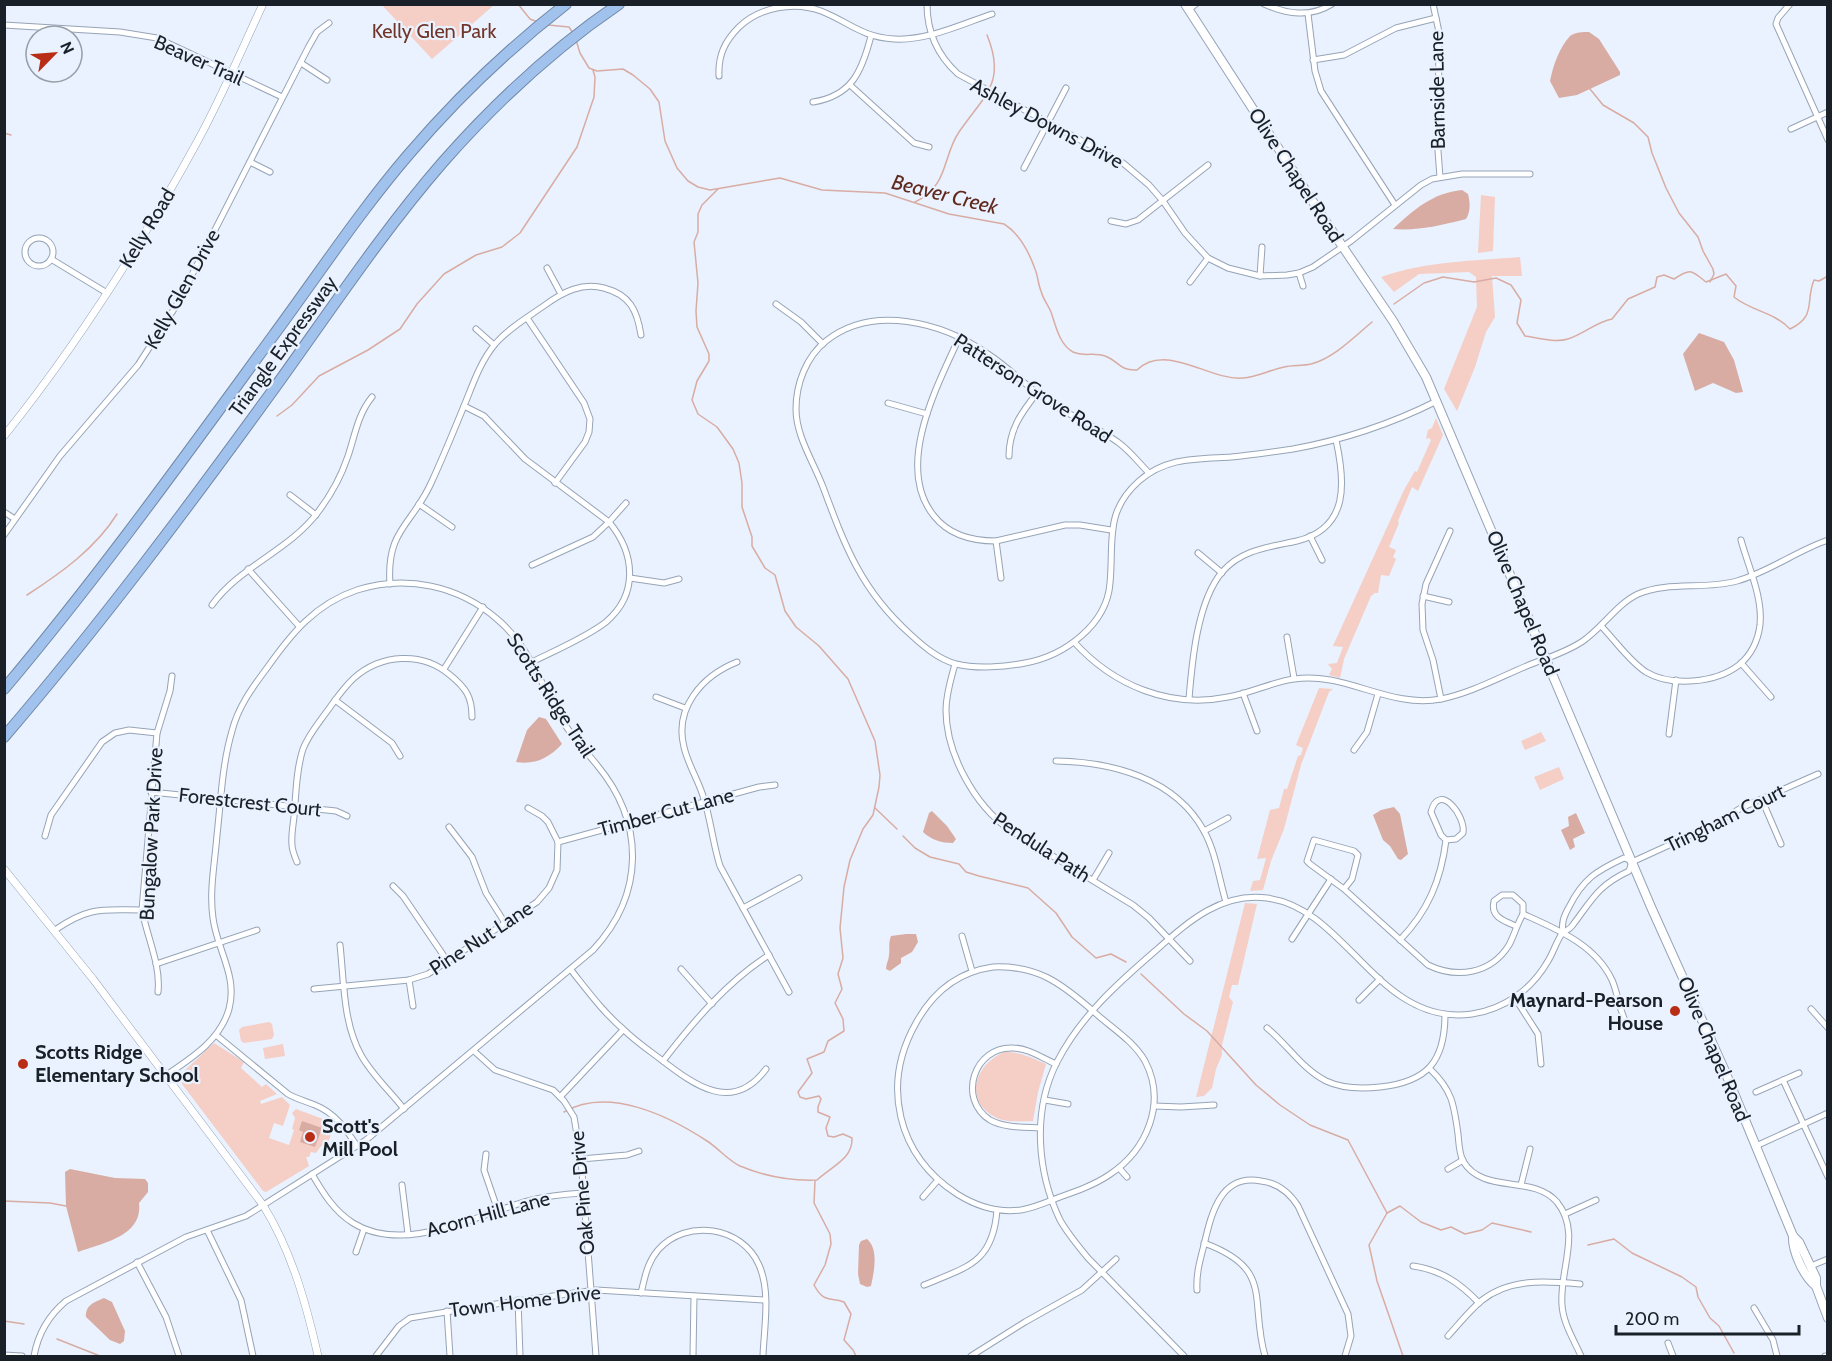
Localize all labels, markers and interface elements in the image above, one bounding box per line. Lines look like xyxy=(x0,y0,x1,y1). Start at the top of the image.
park label: Kelly Glen Park xyxy=(372,19,496,43)
north arrow xyxy=(24,24,84,84)
street label: Beaver Trail xyxy=(150,30,248,91)
street label: Barnside Lane xyxy=(1424,31,1450,149)
text: N xyxy=(56,39,78,57)
street label: Ashley Downs Drive xyxy=(967,73,1127,173)
street label: Olive Chapel Road xyxy=(1244,103,1348,247)
water label: Beaver Creek xyxy=(889,169,1002,219)
street label: Kelly Road xyxy=(114,184,180,272)
street label: Kelly Glen Drive xyxy=(139,225,225,353)
street label: Triangle Expressway xyxy=(224,271,342,421)
street label: Patterson Grove Road xyxy=(950,328,1116,448)
street label: Olive Chapel Road xyxy=(1482,527,1564,679)
street label: Scotts Ridge Trail xyxy=(502,628,600,762)
street label: Bungalow Park Drive xyxy=(134,747,168,921)
street label: Tringham Court xyxy=(1661,779,1789,857)
street label: Timber Cut Lane xyxy=(596,782,736,842)
street label: Forestcrest Court xyxy=(177,783,323,821)
street label: Pendula Path xyxy=(989,807,1095,887)
street label: Pine Nut Lane xyxy=(425,896,537,980)
street label: Olive Chapel Road xyxy=(1673,973,1755,1125)
place label: Maynard-Pearson House xyxy=(1510,988,1663,1035)
marker: Maynard-Pearson House xyxy=(1668,1004,1682,1018)
place label: Scotts Ridge Elementary School xyxy=(35,1040,199,1087)
marker: Scotts Ridge Elementary School xyxy=(16,1057,30,1071)
place label: Scott's Mill Pool xyxy=(322,1114,398,1161)
marker: Scott's Mill Pool xyxy=(303,1130,317,1144)
street label: Oak Pine Drive xyxy=(565,1130,599,1256)
street label: Acorn Hill Lane xyxy=(423,1186,553,1242)
street label: Town Home Drive xyxy=(448,1280,602,1322)
scale bar xyxy=(1616,1298,1799,1336)
text: 200 m xyxy=(1625,1308,1679,1330)

